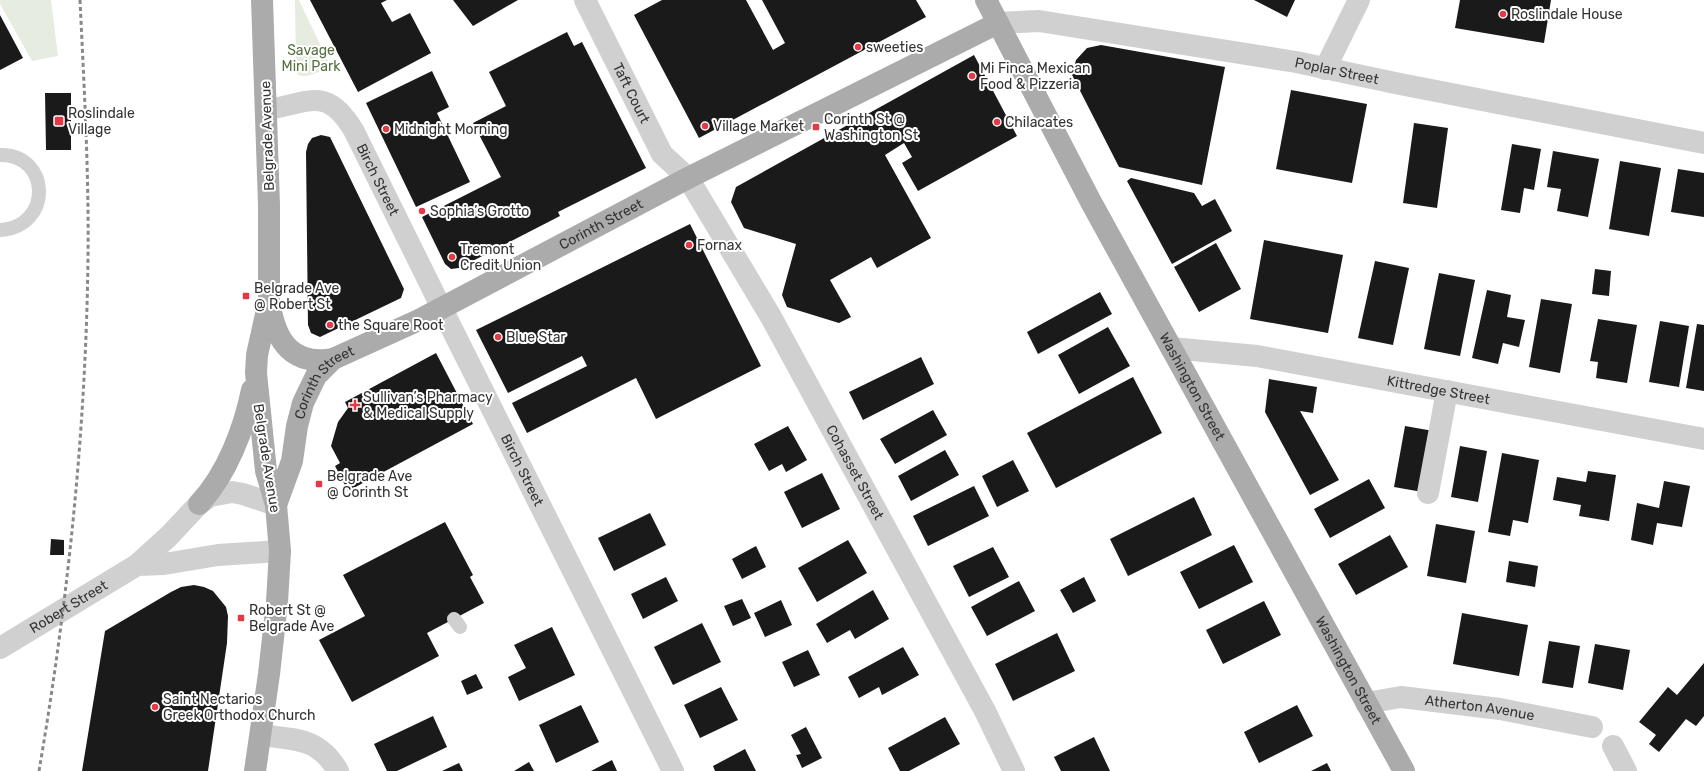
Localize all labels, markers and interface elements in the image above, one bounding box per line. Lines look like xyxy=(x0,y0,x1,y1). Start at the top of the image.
place label: Roslindale House xyxy=(1511,6,1623,23)
marker: Roslindale House xyxy=(1498,9,1508,19)
place label: sweeties xyxy=(866,39,923,56)
park label: Savage Mini Park xyxy=(282,42,341,75)
marker: sweeties xyxy=(853,42,863,52)
street label: Poplar Street xyxy=(1293,54,1381,88)
street label: Taft Court xyxy=(609,60,654,127)
place label: Mi Finca Mexican Food & Pizzeria xyxy=(980,60,1091,93)
marker: Mi Finca Mexican Food & Pizzeria xyxy=(967,71,977,81)
street label: Belgrade Avenue xyxy=(257,80,278,191)
place label: Roslindale Village xyxy=(68,105,135,138)
place label: Corinth St @ Washington St xyxy=(824,111,919,144)
place label: Chilacates xyxy=(1005,114,1073,131)
marker: Roslindale Village xyxy=(53,115,65,127)
marker: Chilacates xyxy=(992,117,1002,127)
place label: Village Market xyxy=(713,118,805,135)
place label: Midnight Morning xyxy=(394,121,508,138)
marker: Village Market xyxy=(700,121,710,131)
marker: Corinth St @ Washington St xyxy=(811,122,821,132)
marker: Midnight Morning xyxy=(381,124,391,134)
street label: Birch Street xyxy=(353,141,403,219)
street label: Corinth Street xyxy=(556,195,646,254)
place label: Sophia’s Grotto xyxy=(430,203,529,220)
marker: Sophia’s Grotto xyxy=(417,206,427,216)
place label: Fornax xyxy=(697,237,743,254)
marker: Fornax xyxy=(684,240,694,250)
place label: Tremont Credit Union xyxy=(460,241,541,274)
marker: Tremont Credit Union xyxy=(447,252,457,262)
place label: Belgrade Ave @ Robert St xyxy=(254,280,340,313)
marker: Belgrade Ave @ Robert St xyxy=(241,291,251,301)
place label: the Square Root xyxy=(338,317,444,334)
marker: the Square Root xyxy=(325,320,335,330)
place label: Blue Star xyxy=(506,329,566,346)
street label: Washington Street xyxy=(1155,330,1229,444)
marker: Blue Star xyxy=(493,332,503,342)
street label: Corinth Street xyxy=(291,342,357,421)
street label: Kittredge Street xyxy=(1386,372,1492,408)
place label: Sullivan’s Pharmacy & Medical Supply xyxy=(363,389,493,422)
marker: Sullivan’s Pharmacy & Medical Supply xyxy=(350,400,360,410)
street label: Belgrade Avenue xyxy=(249,402,284,514)
street label: Cohasset Street xyxy=(822,422,888,523)
street label: Birch Street xyxy=(497,431,547,509)
place label: Belgrade Ave @ Corinth St xyxy=(327,468,413,501)
marker: Belgrade Ave @ Corinth St xyxy=(314,479,324,489)
street label: Robert Street xyxy=(27,577,111,637)
place label: Robert St @ Belgrade Ave xyxy=(249,602,335,635)
marker: Robert St @ Belgrade Ave xyxy=(236,613,246,623)
street label: Washington Street xyxy=(1312,614,1385,728)
place label: Saint Nectarios Greek Orthodox Church xyxy=(163,691,316,724)
street label: Atherton Avenue xyxy=(1424,692,1536,725)
marker: Saint Nectarios Greek Orthodox Church xyxy=(150,702,160,712)

